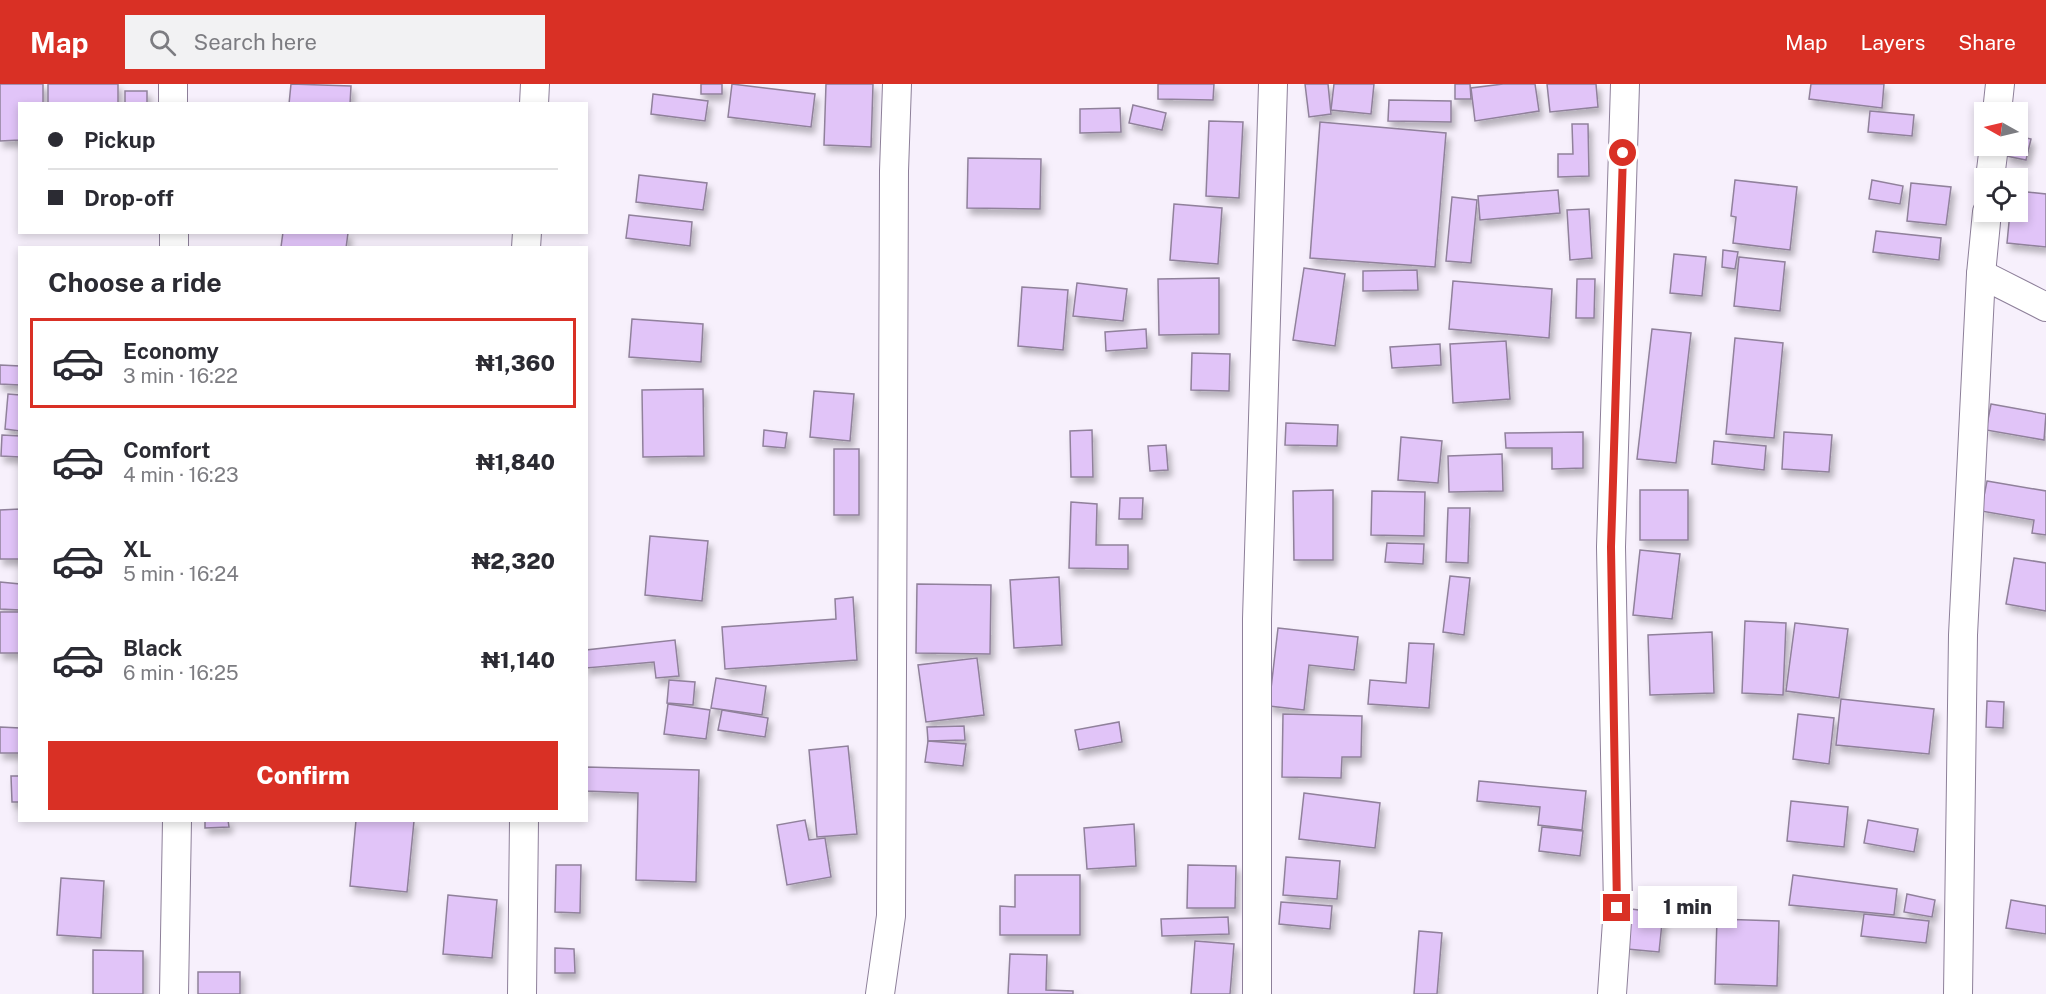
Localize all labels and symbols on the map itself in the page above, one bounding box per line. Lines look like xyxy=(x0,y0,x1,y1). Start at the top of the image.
north arrow xyxy=(1974,102,2028,156)
route start xyxy=(1609,139,1636,166)
callout: 1 min xyxy=(1638,887,1737,929)
route end xyxy=(1603,894,1630,921)

